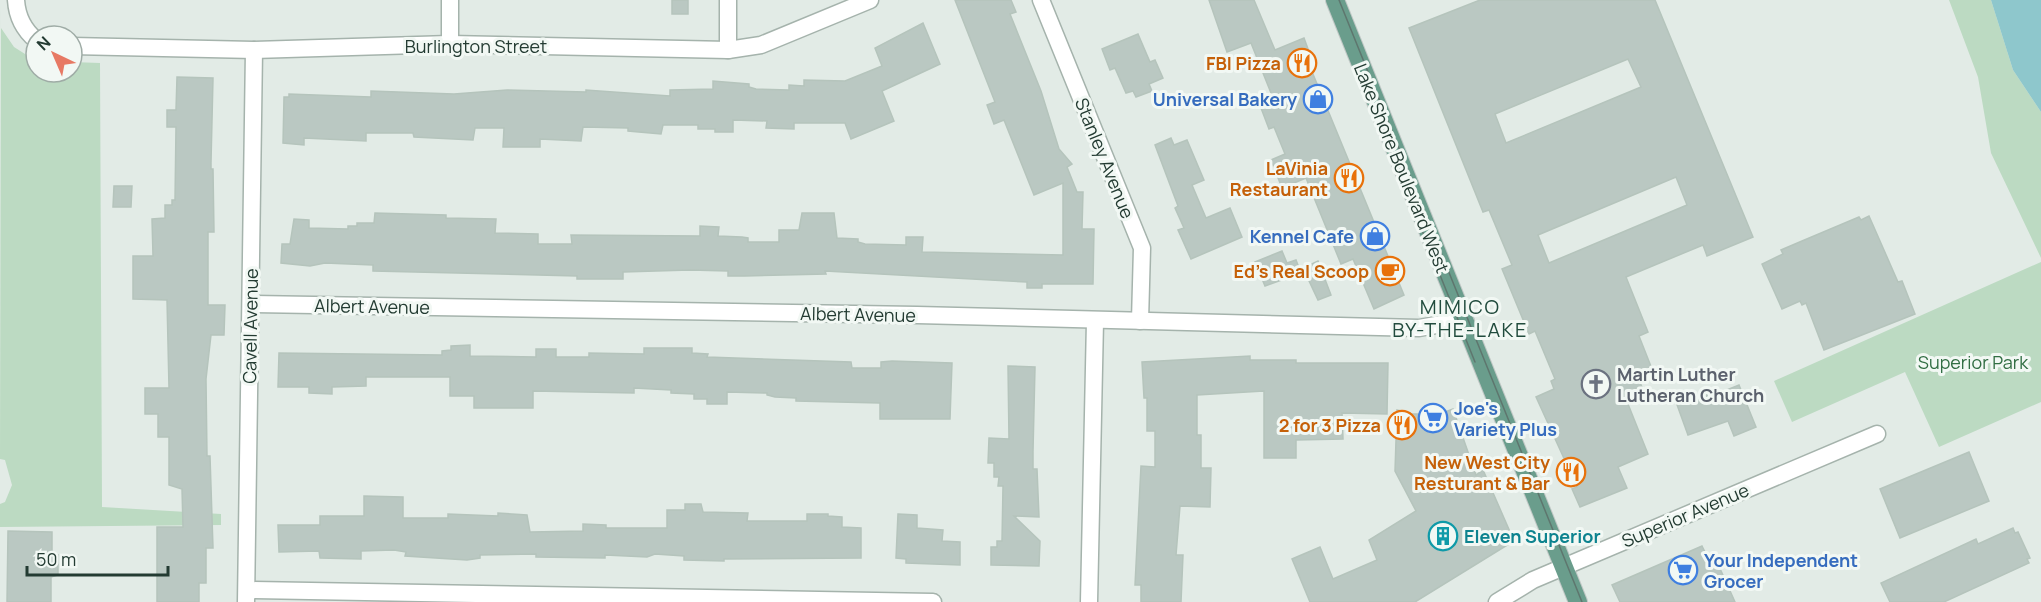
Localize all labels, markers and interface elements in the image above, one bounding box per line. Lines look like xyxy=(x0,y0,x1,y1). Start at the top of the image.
north arrow xyxy=(24,24,84,84)
text: N xyxy=(32,31,55,55)
street label: Burlington Street xyxy=(405,34,547,58)
restaurant icon: FBI Pizza xyxy=(1286,47,1318,79)
place label: FBI Pizza xyxy=(1206,51,1281,75)
street label: Lake Shore Boulevard West xyxy=(1349,60,1455,276)
shop icon: Universal Bakery xyxy=(1302,83,1334,115)
place label: Universal Bakery xyxy=(1153,87,1297,111)
street label: Stanley Avenue xyxy=(1070,94,1140,222)
place label: LaVinia Restaurant xyxy=(1230,156,1328,201)
restaurant icon: LaVinia Restaurant xyxy=(1333,162,1365,194)
shop icon: Kennel Cafe xyxy=(1359,220,1391,252)
place label: Kennel Cafe xyxy=(1250,224,1354,248)
cafe icon: Ed's Real Scoop xyxy=(1374,255,1406,287)
place label: Ed's Real Scoop xyxy=(1234,259,1369,283)
street label: Cavell Avenue xyxy=(237,268,263,384)
street label: Albert Avenue xyxy=(314,293,430,319)
district label: MIMICO BY-THE-LAKE xyxy=(1392,293,1528,343)
street label: Albert Avenue xyxy=(800,301,916,327)
park label: Superior Park xyxy=(1918,350,2029,374)
place label: Martin Luther Lutheran Church xyxy=(1617,362,1764,407)
church icon: Martin Luther Lutheran Church xyxy=(1580,368,1612,400)
place label: Joe's Variety Plus xyxy=(1454,396,1557,441)
supermarket icon: Joe's Variety Plus xyxy=(1417,402,1449,434)
restaurant icon: 2 for 3 Pizza xyxy=(1386,409,1418,441)
place label: 2 for 3 Pizza xyxy=(1279,413,1381,437)
place label: New West City Resturant & Bar xyxy=(1414,450,1550,495)
restaurant icon: New West City Resturant & Bar xyxy=(1555,456,1587,488)
street label: Superior Avenue xyxy=(1618,477,1752,553)
building icon: Eleven Superior xyxy=(1427,520,1459,552)
place label: Eleven Superior xyxy=(1464,524,1601,548)
scale bar xyxy=(27,539,168,577)
text: 50 m xyxy=(36,547,76,571)
place label: Your Independent Grocer xyxy=(1704,548,1858,593)
supermarket icon: Your Independent Grocer xyxy=(1667,554,1699,586)

